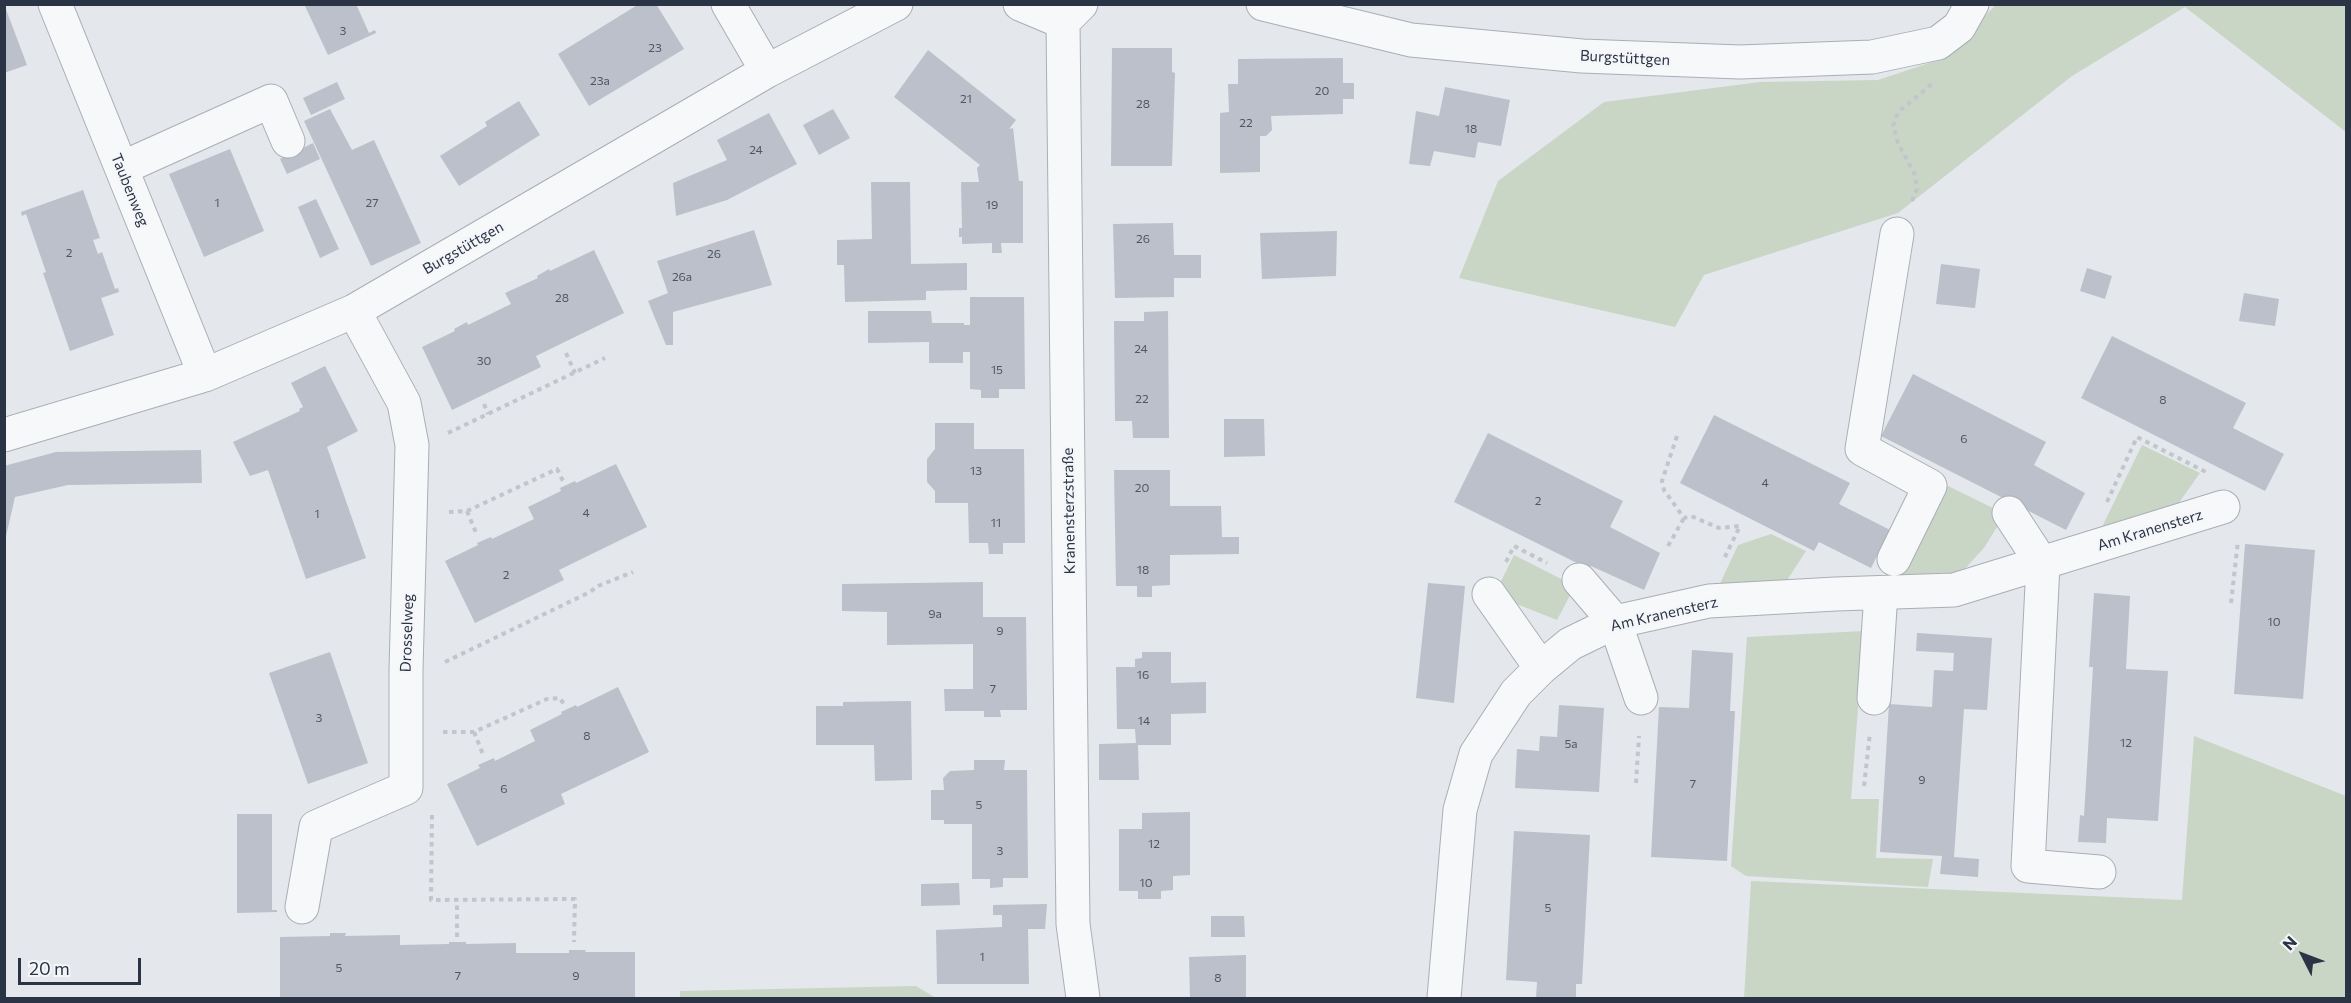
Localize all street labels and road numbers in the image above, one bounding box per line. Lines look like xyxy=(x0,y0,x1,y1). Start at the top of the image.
street label: Burgstüttgen xyxy=(1579,47,1671,69)
street label: Taubenweg xyxy=(107,151,153,229)
street label: Burgstüttgen xyxy=(419,218,507,278)
street label: Kranensterzstraße xyxy=(1059,448,1079,574)
street label: Am Kranensterz xyxy=(2095,505,2205,555)
street label: Drosselweg xyxy=(397,593,417,673)
street label: Am Kranensterz xyxy=(1609,593,1719,635)

